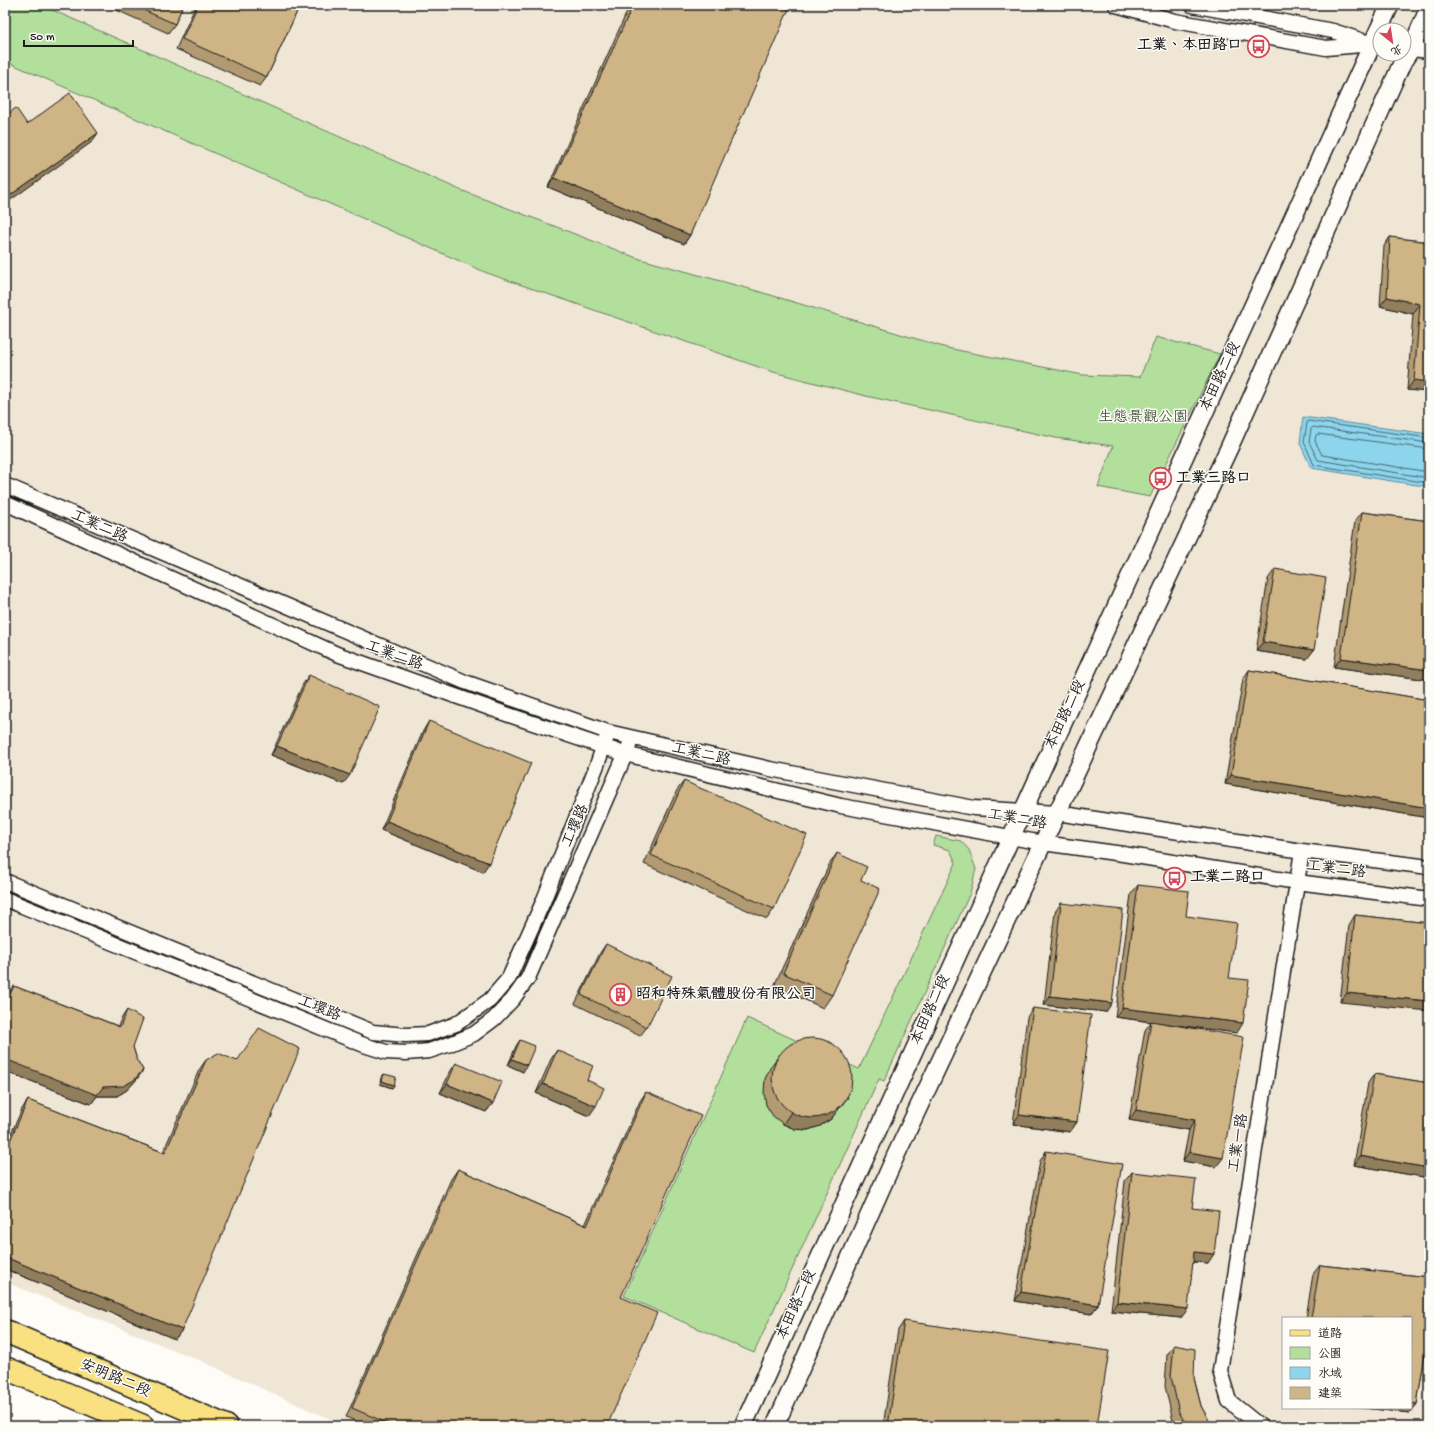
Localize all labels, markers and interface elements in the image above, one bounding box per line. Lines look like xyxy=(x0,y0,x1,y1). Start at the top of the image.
scale bar xyxy=(24,22,133,48)
north arrow xyxy=(1372,22,1412,62)
text: 50 m xyxy=(30,31,55,45)
bus stop icon: 工業、本田路口 xyxy=(1245,33,1271,59)
place label: 工業、本田路口 xyxy=(1137,36,1242,55)
text: 北 xyxy=(1388,41,1404,57)
street label: 本田路二段 xyxy=(1197,339,1245,415)
park label: 生態景觀公園 xyxy=(1098,408,1188,427)
bus stop icon: 工業三路口 xyxy=(1147,466,1173,492)
place label: 工業三路口 xyxy=(1176,469,1251,488)
street label: 工業二路 xyxy=(68,506,130,547)
street label: 工業二路 xyxy=(363,636,426,675)
street label: 本田路二段 xyxy=(1042,677,1090,753)
street label: 工業二路 xyxy=(670,739,732,771)
street label: 工環路 xyxy=(559,802,593,850)
street label: 工業二路 xyxy=(986,805,1048,834)
street label: 工業二路 xyxy=(1305,856,1367,883)
bus stop icon: 工業二路口 xyxy=(1162,865,1188,891)
place label: 工業二路口 xyxy=(1190,868,1265,887)
street label: 本田路二段 xyxy=(908,972,954,1048)
building icon: 昭和特殊氣體股份有限公司 xyxy=(607,982,633,1008)
place label: 昭和特殊氣體股份有限公司 xyxy=(636,986,816,1004)
street label: 工環路 xyxy=(295,992,343,1026)
street label: 工業一路 xyxy=(1224,1112,1253,1174)
street label: 本田路二段 xyxy=(774,1267,820,1343)
legend xyxy=(1282,1317,1412,1409)
text: 道路 xyxy=(1318,1327,1342,1342)
text: 公園 xyxy=(1318,1347,1342,1362)
street label: 安明路二段 xyxy=(77,1356,153,1402)
text: 水域 xyxy=(1318,1367,1342,1382)
text: 建築 xyxy=(1318,1387,1342,1402)

